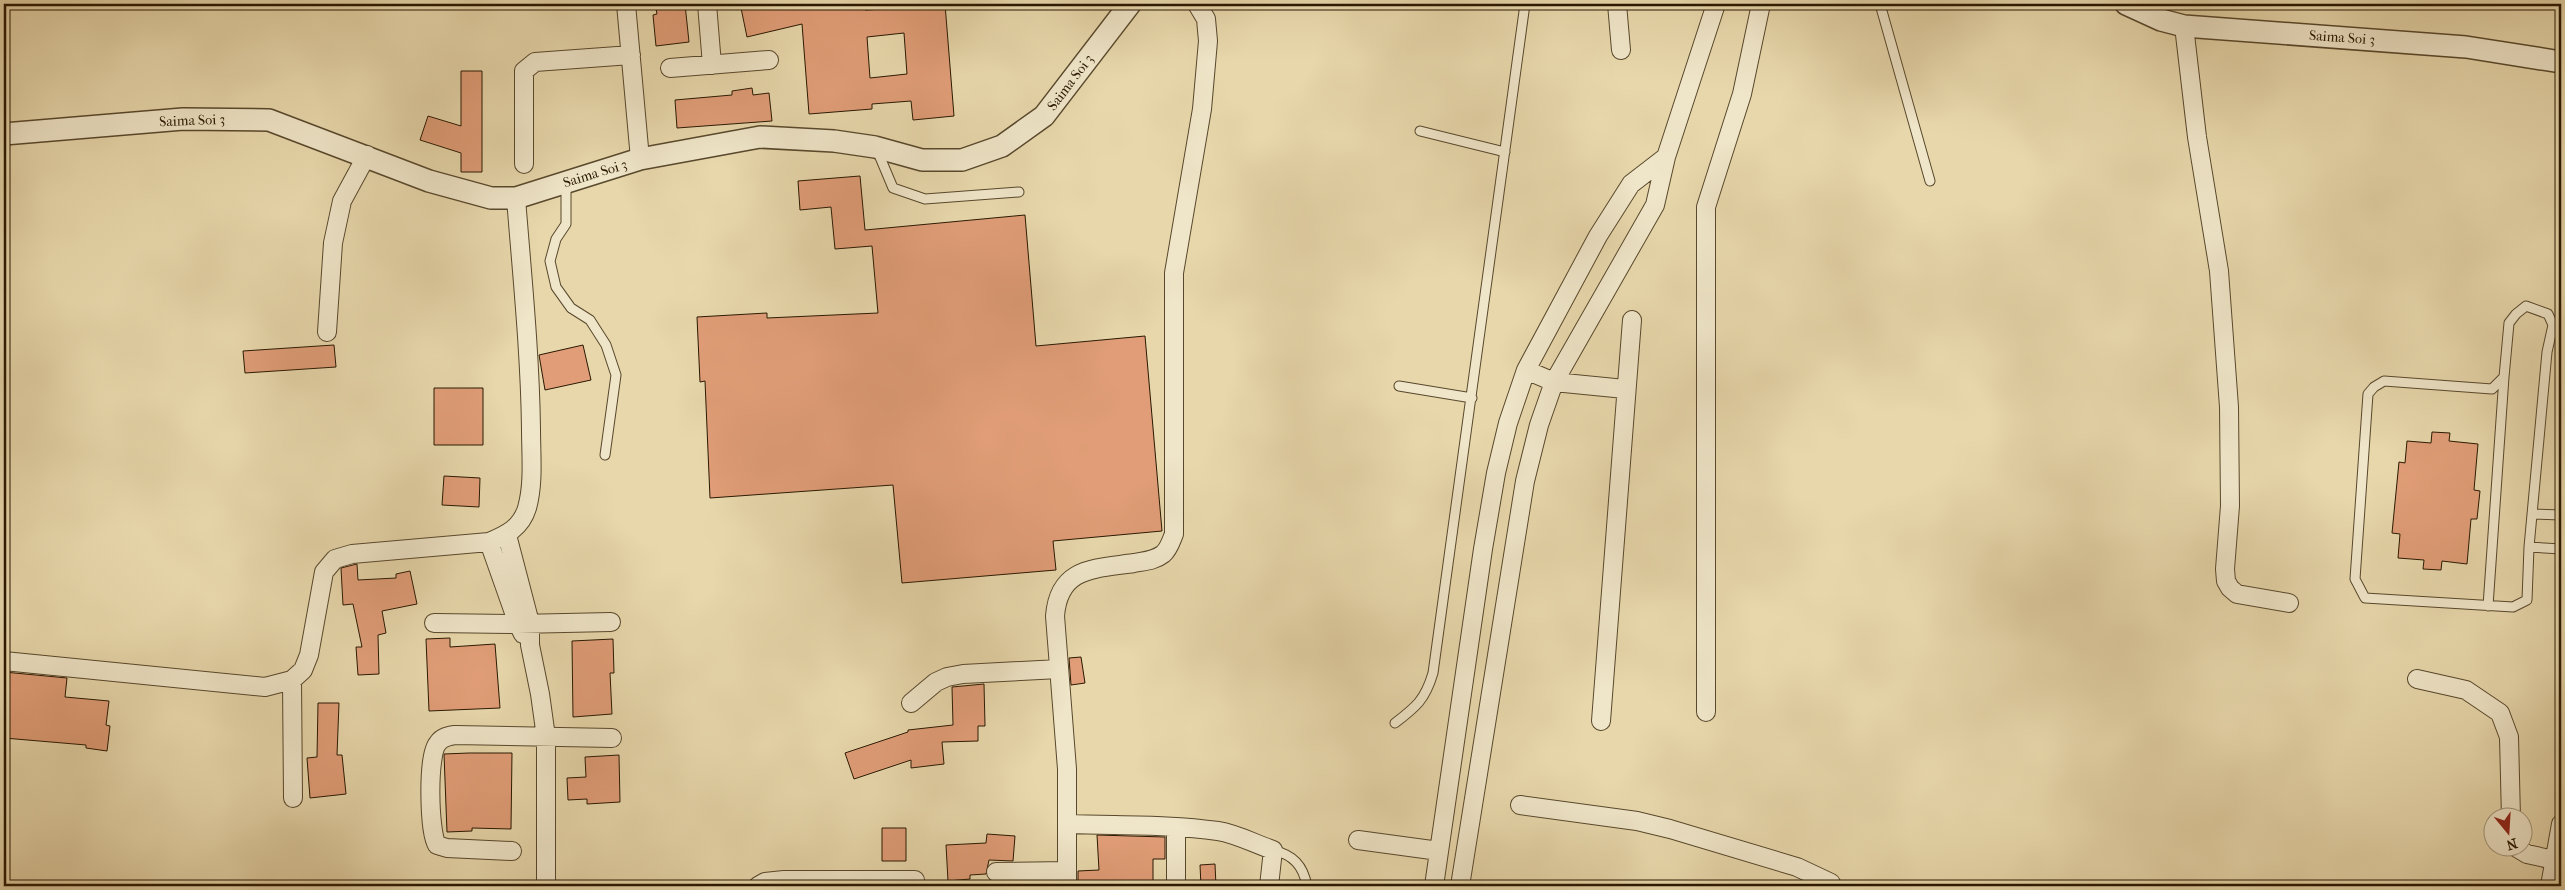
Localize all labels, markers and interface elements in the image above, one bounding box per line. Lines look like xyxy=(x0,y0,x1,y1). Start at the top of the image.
street label: Saima Soi 3 xyxy=(2308,27,2376,48)
street label: Saima Soi 3 xyxy=(1044,51,1097,114)
street label: Saima Soi 3 xyxy=(159,111,225,130)
street label: Saima Soi 3 xyxy=(561,156,629,191)
north arrow xyxy=(2482,808,2532,858)
text: N xyxy=(2504,834,2520,854)

